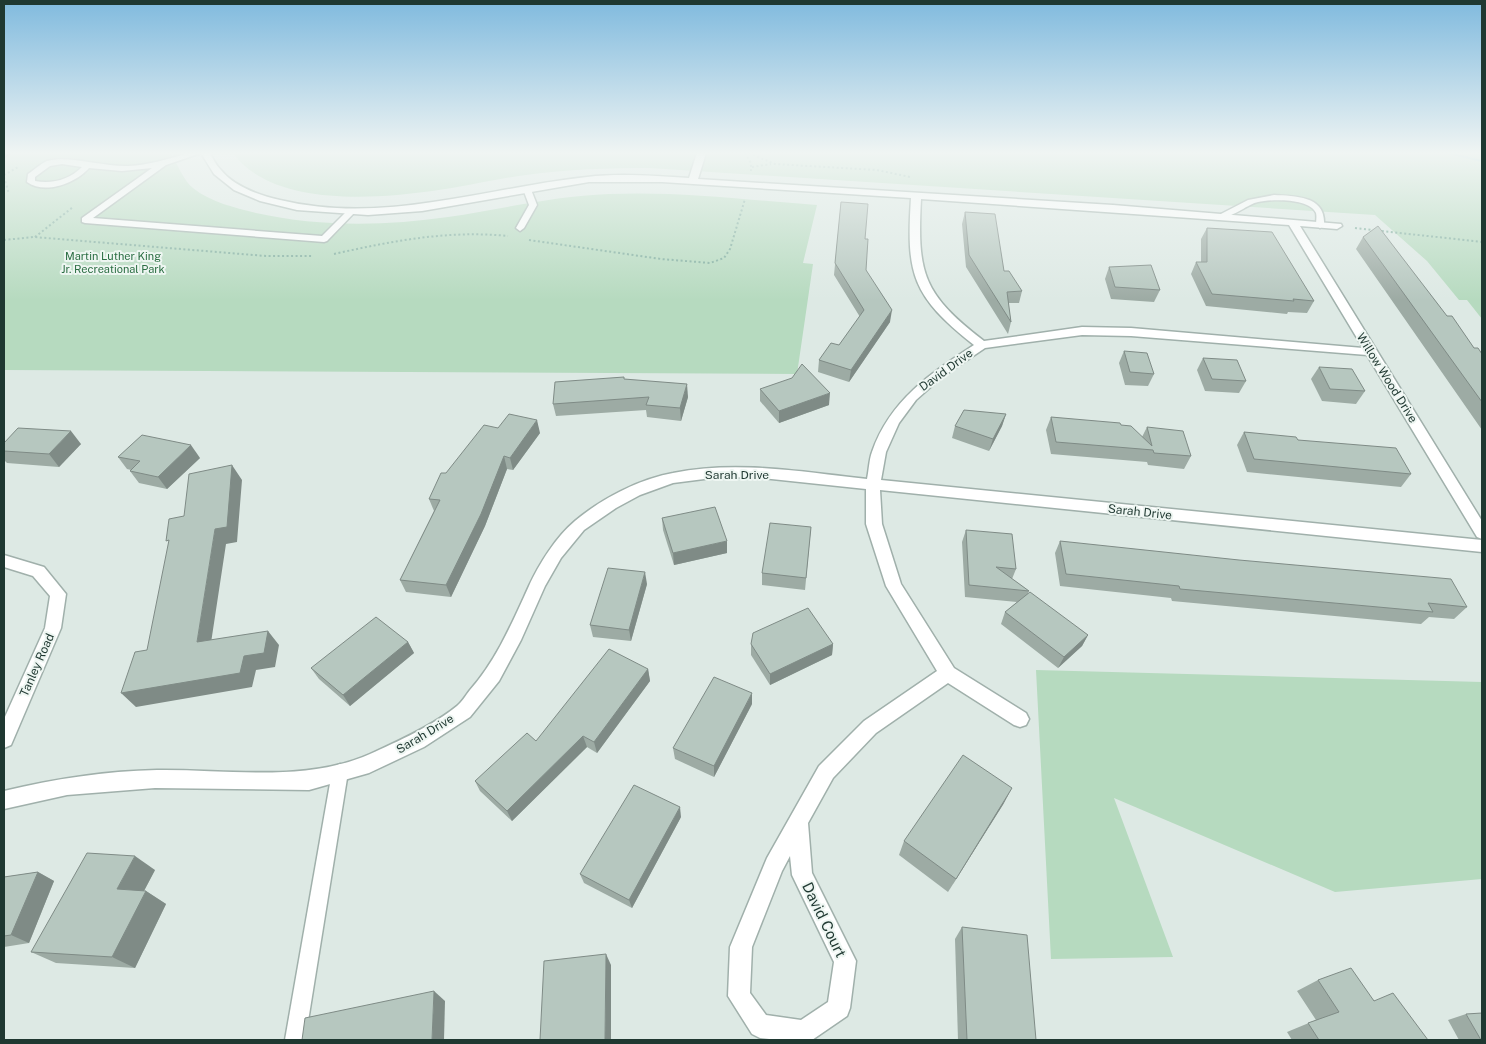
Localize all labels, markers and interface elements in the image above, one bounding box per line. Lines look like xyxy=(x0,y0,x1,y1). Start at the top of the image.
park label: Martin Luther King Jr. Recreational Park xyxy=(61,250,165,275)
street label: Willow Wood Drive xyxy=(1354,331,1420,426)
street label: David Drive xyxy=(917,346,976,394)
street label: Sarah Drive xyxy=(705,468,769,482)
street label: Sarah Drive xyxy=(1107,502,1173,522)
street label: Tanley Road xyxy=(17,631,57,699)
street label: Sarah Drive xyxy=(394,711,456,757)
street label: David Court xyxy=(799,879,850,960)

